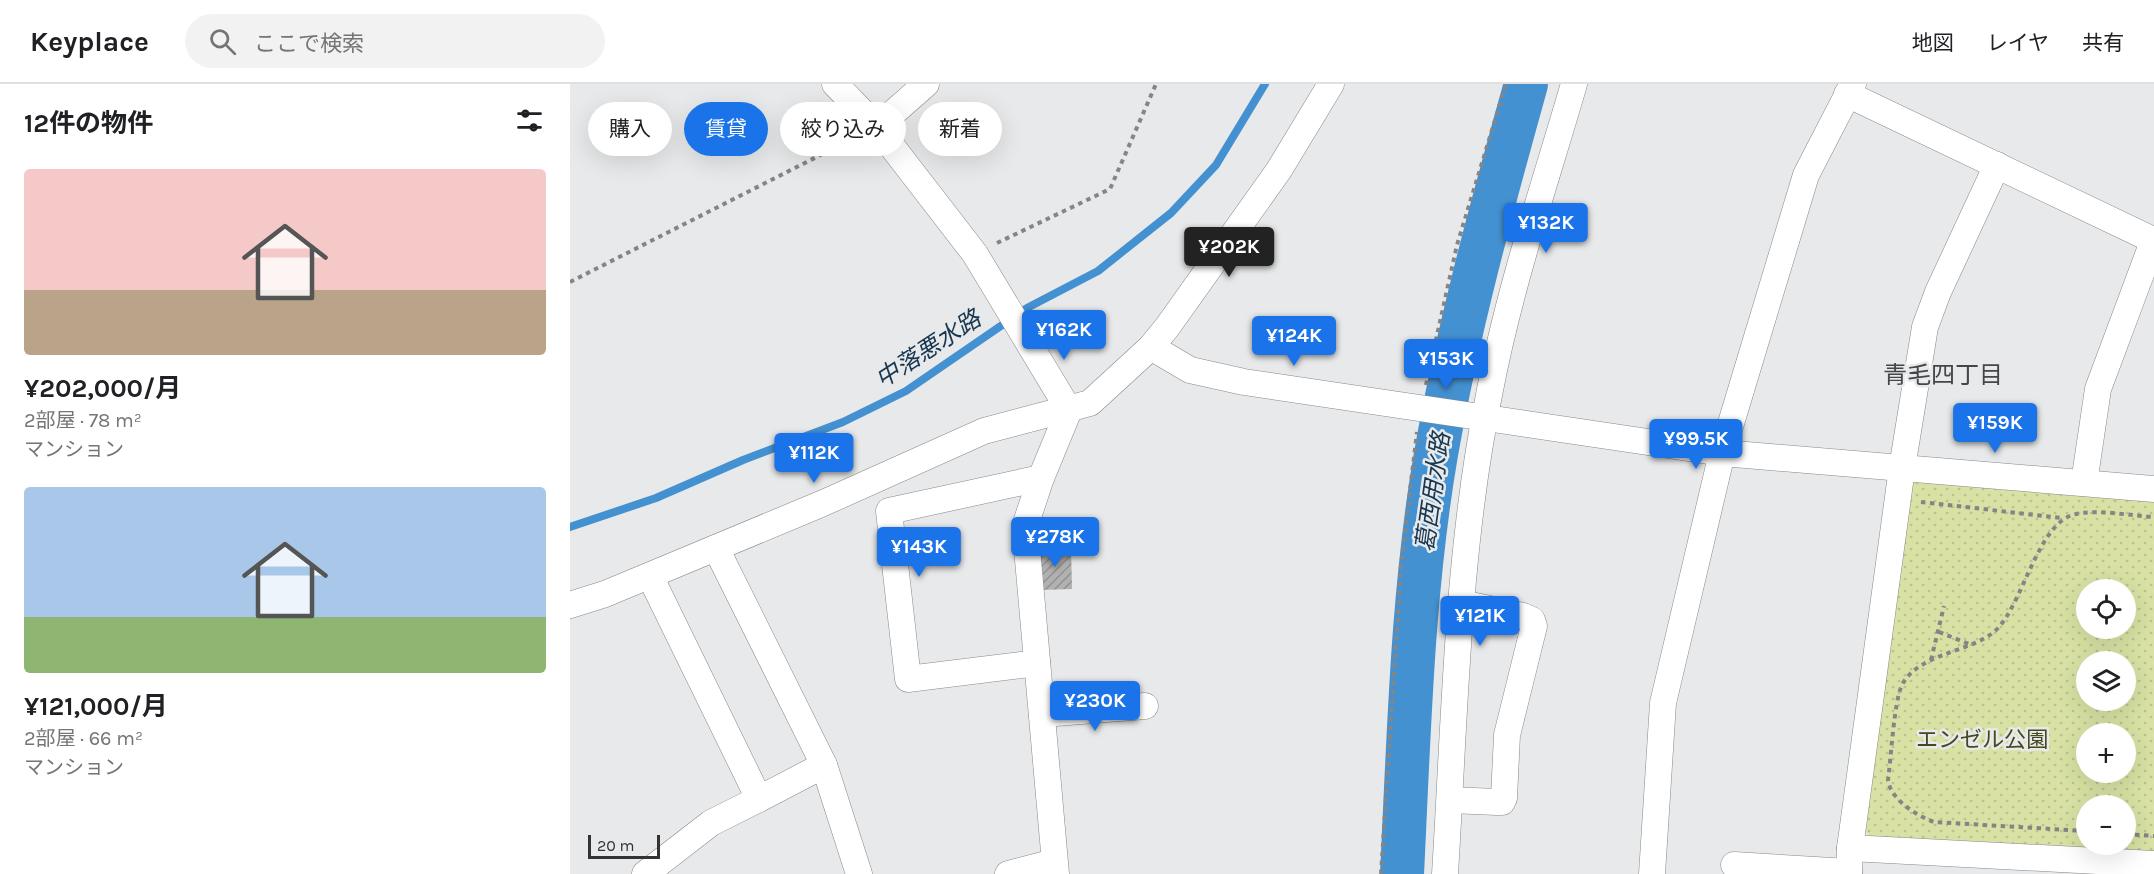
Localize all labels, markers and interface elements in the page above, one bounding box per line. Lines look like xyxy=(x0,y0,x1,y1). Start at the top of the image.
search box xyxy=(185,14,605,68)
text: Keyplace xyxy=(30,25,149,58)
icon: search xyxy=(206,25,239,58)
text: ここで検索 xyxy=(254,31,364,57)
text: 地図 xyxy=(1912,31,1954,55)
text: レイヤ xyxy=(1987,31,2049,55)
text: 共有 xyxy=(2082,31,2124,55)
chip: 購入 xyxy=(588,102,672,156)
chip: 賃貸 xyxy=(684,102,768,156)
chip: 絞り込み xyxy=(780,102,906,156)
chip: 新着 xyxy=(918,102,1002,156)
icon: filters xyxy=(513,104,546,137)
text: 12件の物件 xyxy=(24,108,153,139)
pin: ¥132K xyxy=(1504,203,1588,254)
icon: home xyxy=(231,208,339,316)
text: ¥132K xyxy=(1518,211,1574,234)
pin: ¥202K xyxy=(1187,227,1271,278)
text: ¥202K xyxy=(1198,235,1260,258)
water label: 中落悪水路 xyxy=(870,303,988,393)
pin: ¥162K xyxy=(1022,310,1106,361)
pin: ¥124K xyxy=(1252,316,1336,367)
text: ¥162K xyxy=(1036,318,1092,341)
text: ¥124K xyxy=(1266,324,1322,347)
pin: ¥153K xyxy=(1404,339,1488,390)
text: ¥153K xyxy=(1418,347,1474,370)
district label: 青毛四丁目 xyxy=(1883,361,2003,389)
text: ¥202,000/月 xyxy=(24,373,181,404)
pin: ¥159K xyxy=(1953,403,2037,454)
text: 2部屋 · 78 m² xyxy=(24,409,142,432)
text: ¥159K xyxy=(1967,411,2023,434)
pin: ¥99.5K xyxy=(1647,419,1745,470)
text: ¥99.5K xyxy=(1663,427,1729,450)
water label: 葛西用水路 xyxy=(1411,429,1455,553)
pin: ¥112K xyxy=(772,433,856,484)
text: マンション xyxy=(24,438,124,461)
text: ¥112K xyxy=(788,441,840,464)
pin: ¥278K xyxy=(1013,517,1097,568)
text: ¥278K xyxy=(1025,525,1085,548)
icon: home xyxy=(231,526,339,634)
pin: ¥143K xyxy=(877,527,961,578)
text: ¥143K xyxy=(891,535,947,558)
map controls xyxy=(2076,579,2136,855)
button: locate xyxy=(2076,579,2136,639)
pin: ¥121K xyxy=(1438,596,1522,647)
text: ¥121K xyxy=(1454,604,1506,627)
button: layers xyxy=(2076,651,2136,711)
pin: ¥230K xyxy=(1053,681,1137,732)
text: ¥230K xyxy=(1064,689,1126,712)
text: ¥121,000/月 xyxy=(24,691,168,722)
button: + xyxy=(2076,723,2136,783)
text: 2部屋 · 66 m² xyxy=(24,727,143,750)
park label: エンゼル公園 xyxy=(1916,727,2048,753)
text: マンション xyxy=(24,756,124,779)
button: − xyxy=(2076,795,2136,855)
scale bar xyxy=(588,832,660,860)
text: 20 m xyxy=(597,836,635,855)

